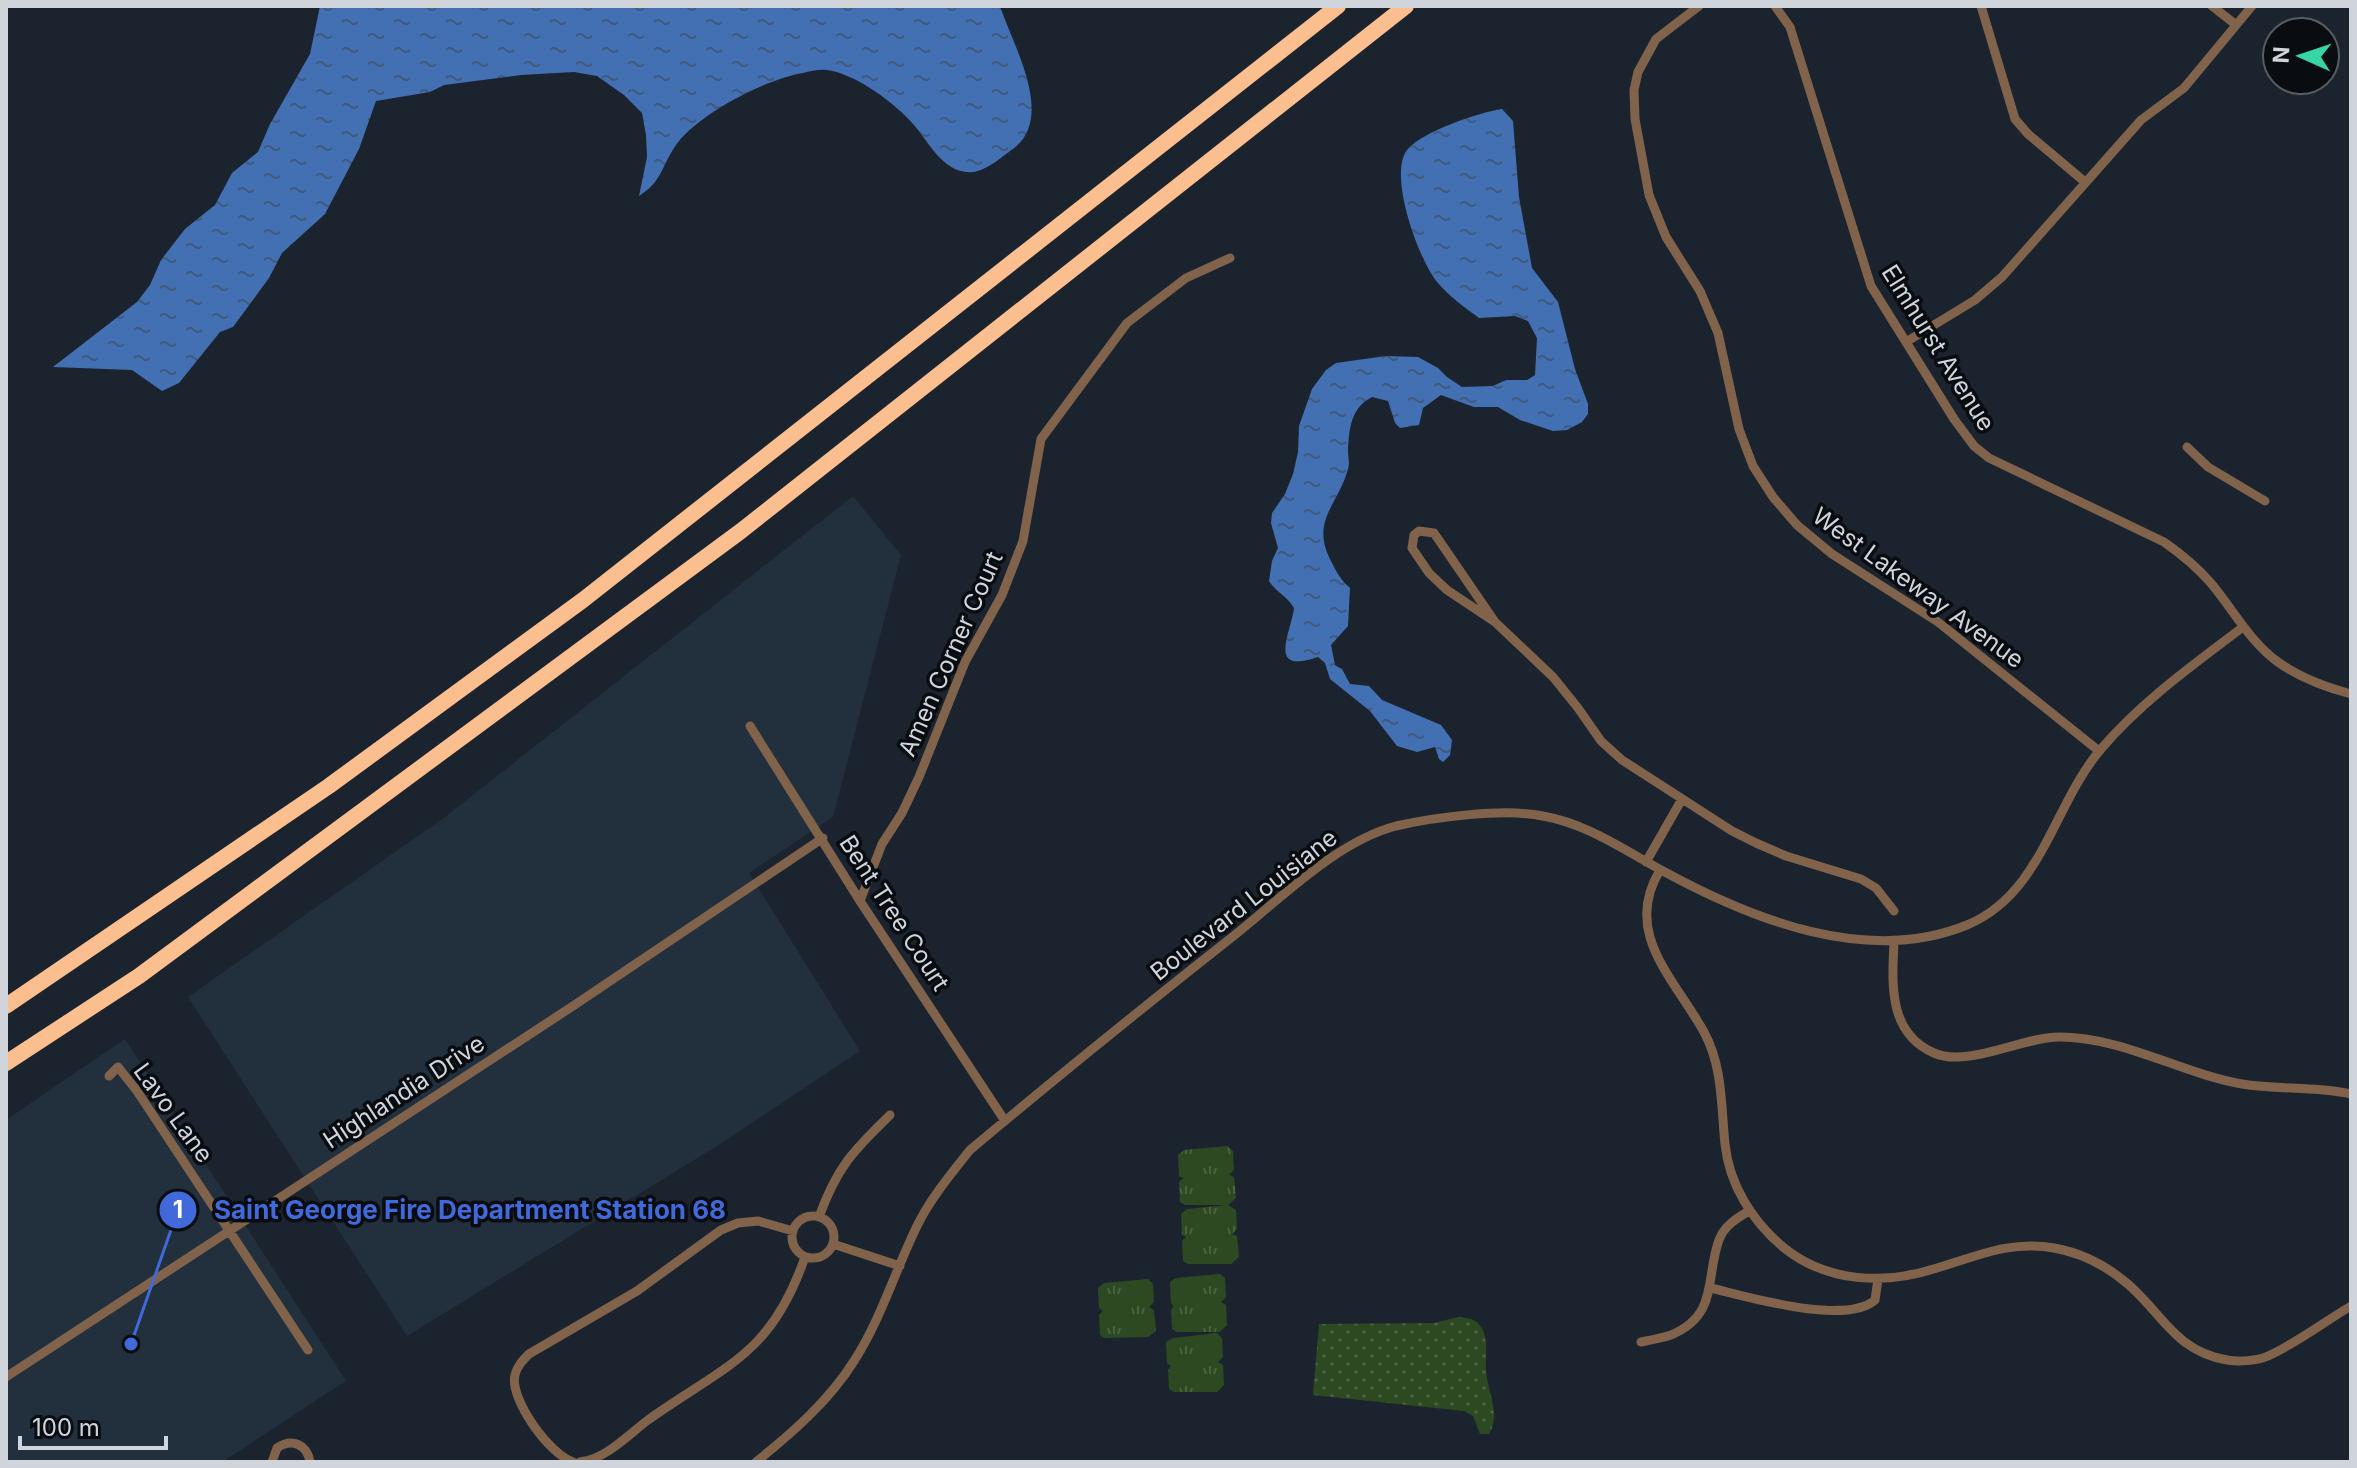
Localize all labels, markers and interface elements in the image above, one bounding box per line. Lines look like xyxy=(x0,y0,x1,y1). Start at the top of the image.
north arrow xyxy=(2261,16,2341,96)
text: N xyxy=(2268,46,2294,64)
street label: Elmhurst Avenue xyxy=(1876,259,2001,436)
street label: West Lakeway Avenue xyxy=(1807,501,2030,674)
street label: Amen Corner Court xyxy=(892,547,1009,761)
street label: Boulevard Louisiane xyxy=(1145,823,1343,986)
street label: Bent Tree Court xyxy=(833,830,956,996)
street label: Highlandia Drive xyxy=(318,1029,490,1154)
street label: Lavo Lane xyxy=(128,1057,219,1168)
callout: Saint George Fire Department Station 68 xyxy=(158,1185,743,1235)
text: Saint George Fire Department Station 68 xyxy=(214,1194,726,1225)
text: 1 xyxy=(173,1195,183,1224)
scale bar xyxy=(20,1400,166,1450)
text: 100 m xyxy=(32,1413,100,1442)

